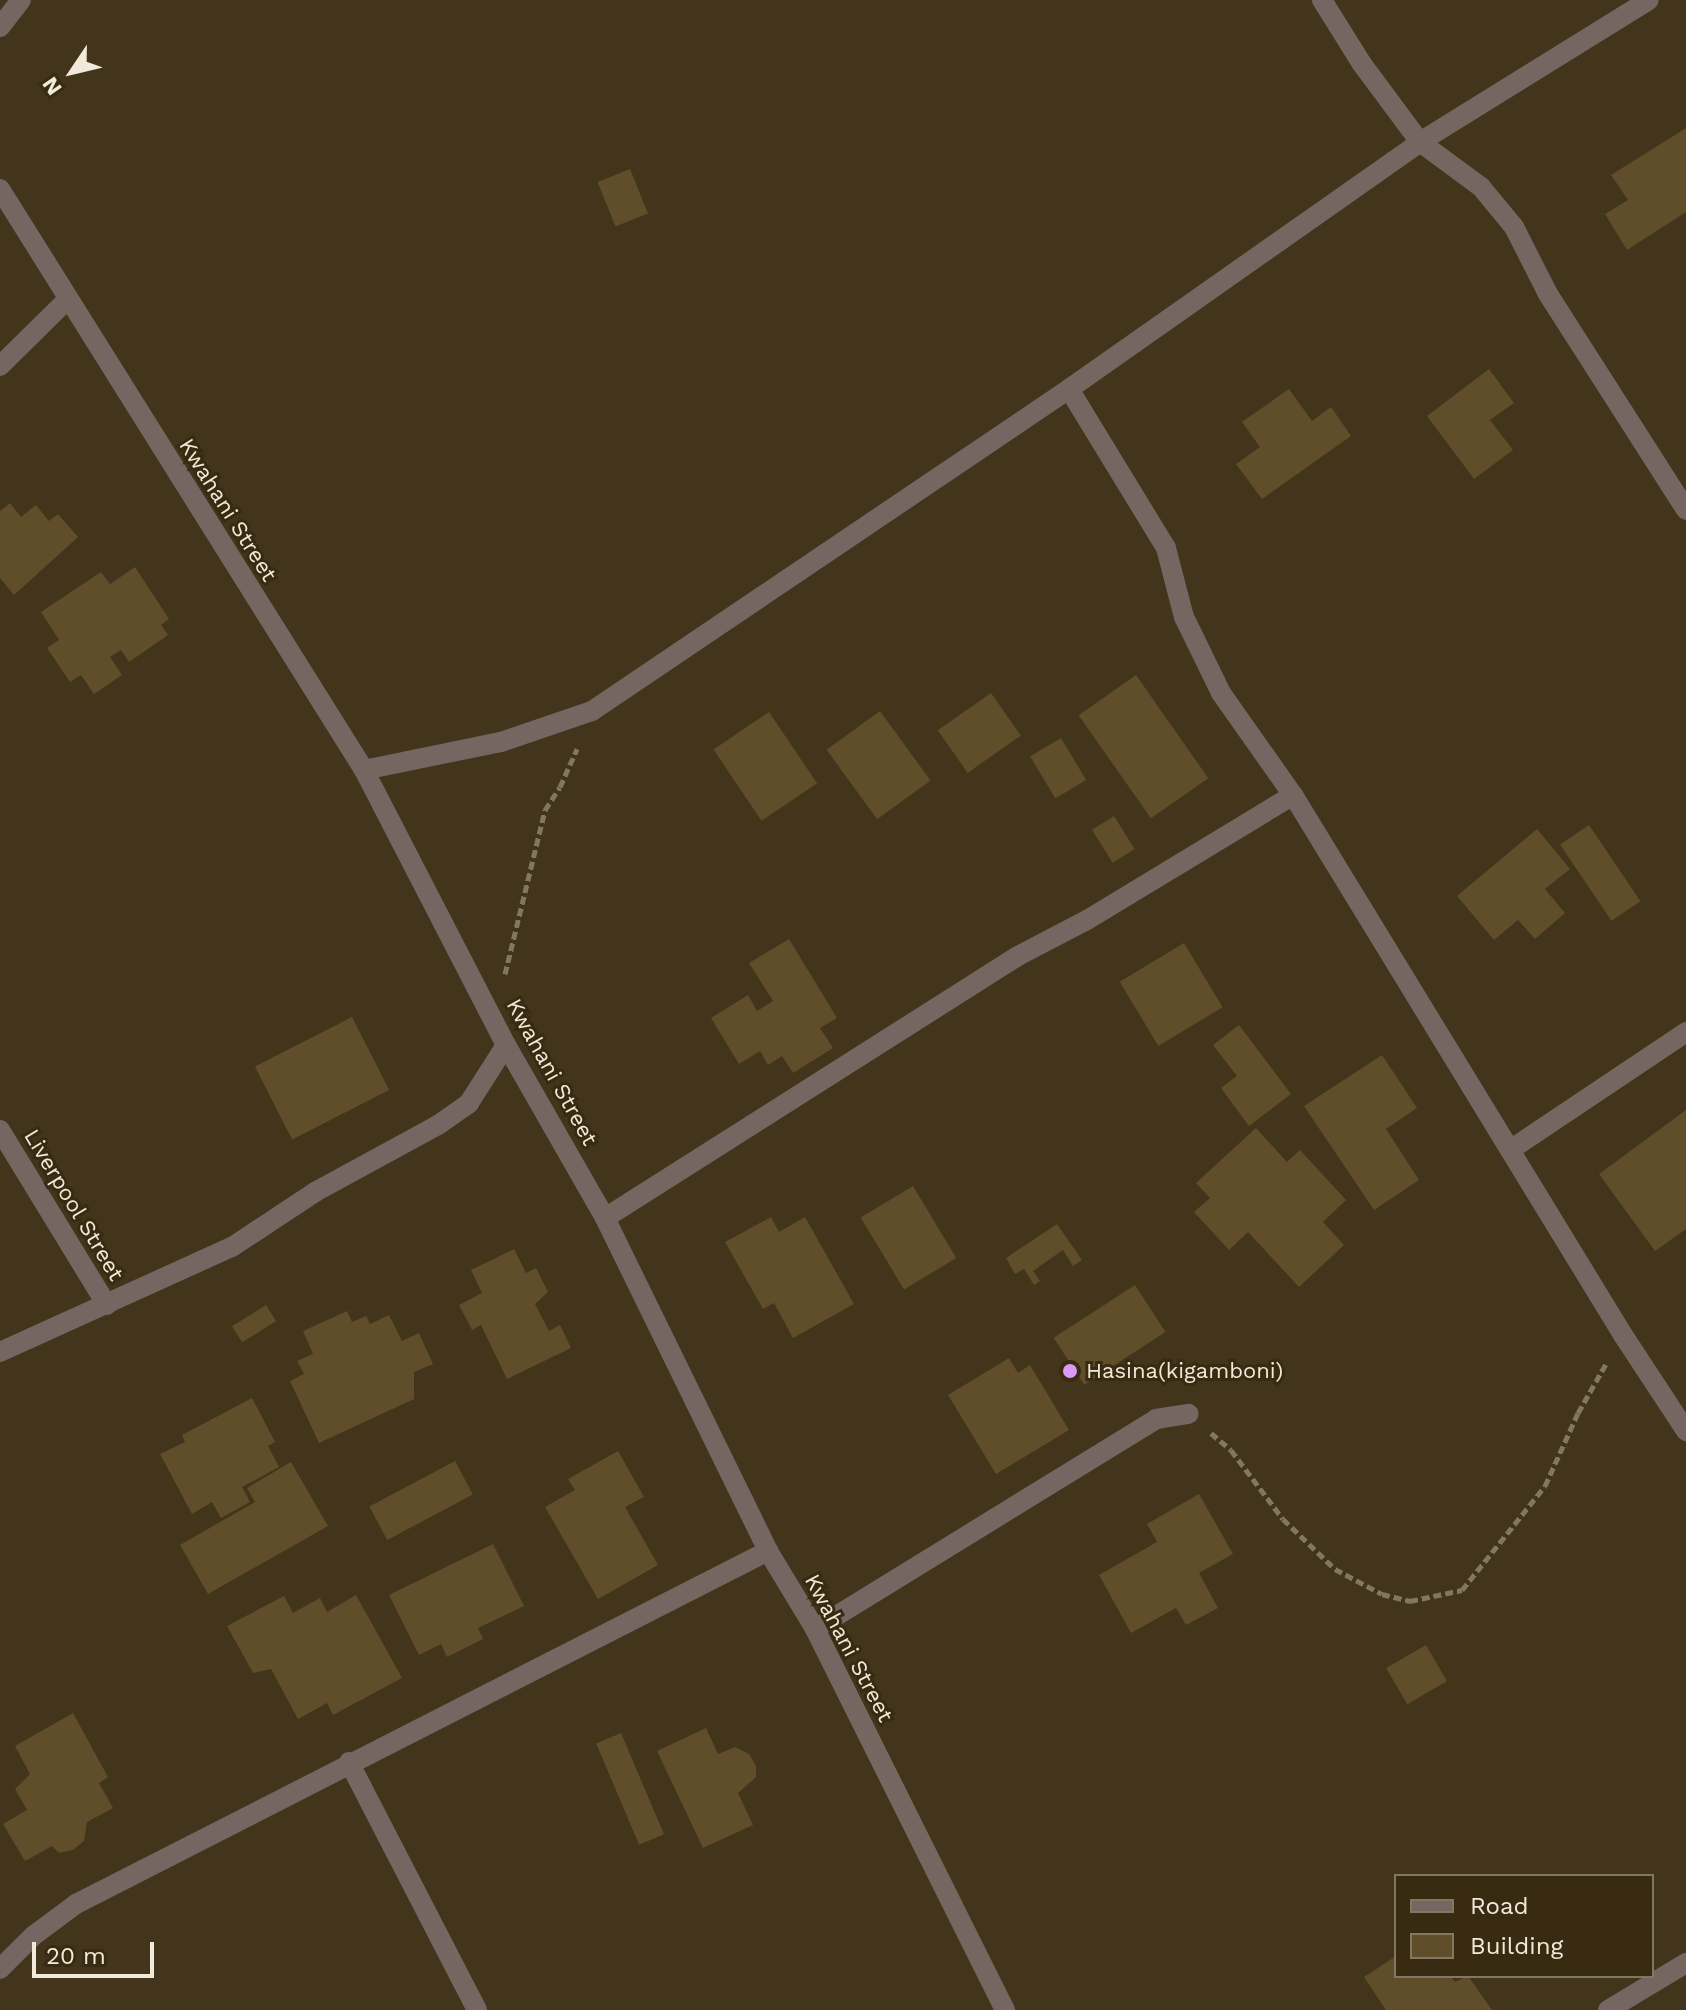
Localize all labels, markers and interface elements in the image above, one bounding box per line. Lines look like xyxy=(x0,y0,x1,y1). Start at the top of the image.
north arrow xyxy=(32,32,112,112)
text: N xyxy=(37,72,67,100)
street label: Kwahani Street xyxy=(174,434,282,586)
street label: Kwahani Street xyxy=(501,994,603,1150)
street label: Liverpool Street xyxy=(18,1124,130,1286)
place label: Hasina(kigamboni) xyxy=(1086,1358,1283,1384)
marker: Hasina(kigamboni) xyxy=(1061,1362,1079,1380)
street label: Kwahani Street xyxy=(799,1570,899,1726)
legend xyxy=(1394,1874,1654,1978)
text: Road xyxy=(1470,1892,1529,1920)
scale bar xyxy=(36,1926,158,1976)
text: Building xyxy=(1470,1932,1563,1960)
text: 20 m xyxy=(46,1942,106,1970)

